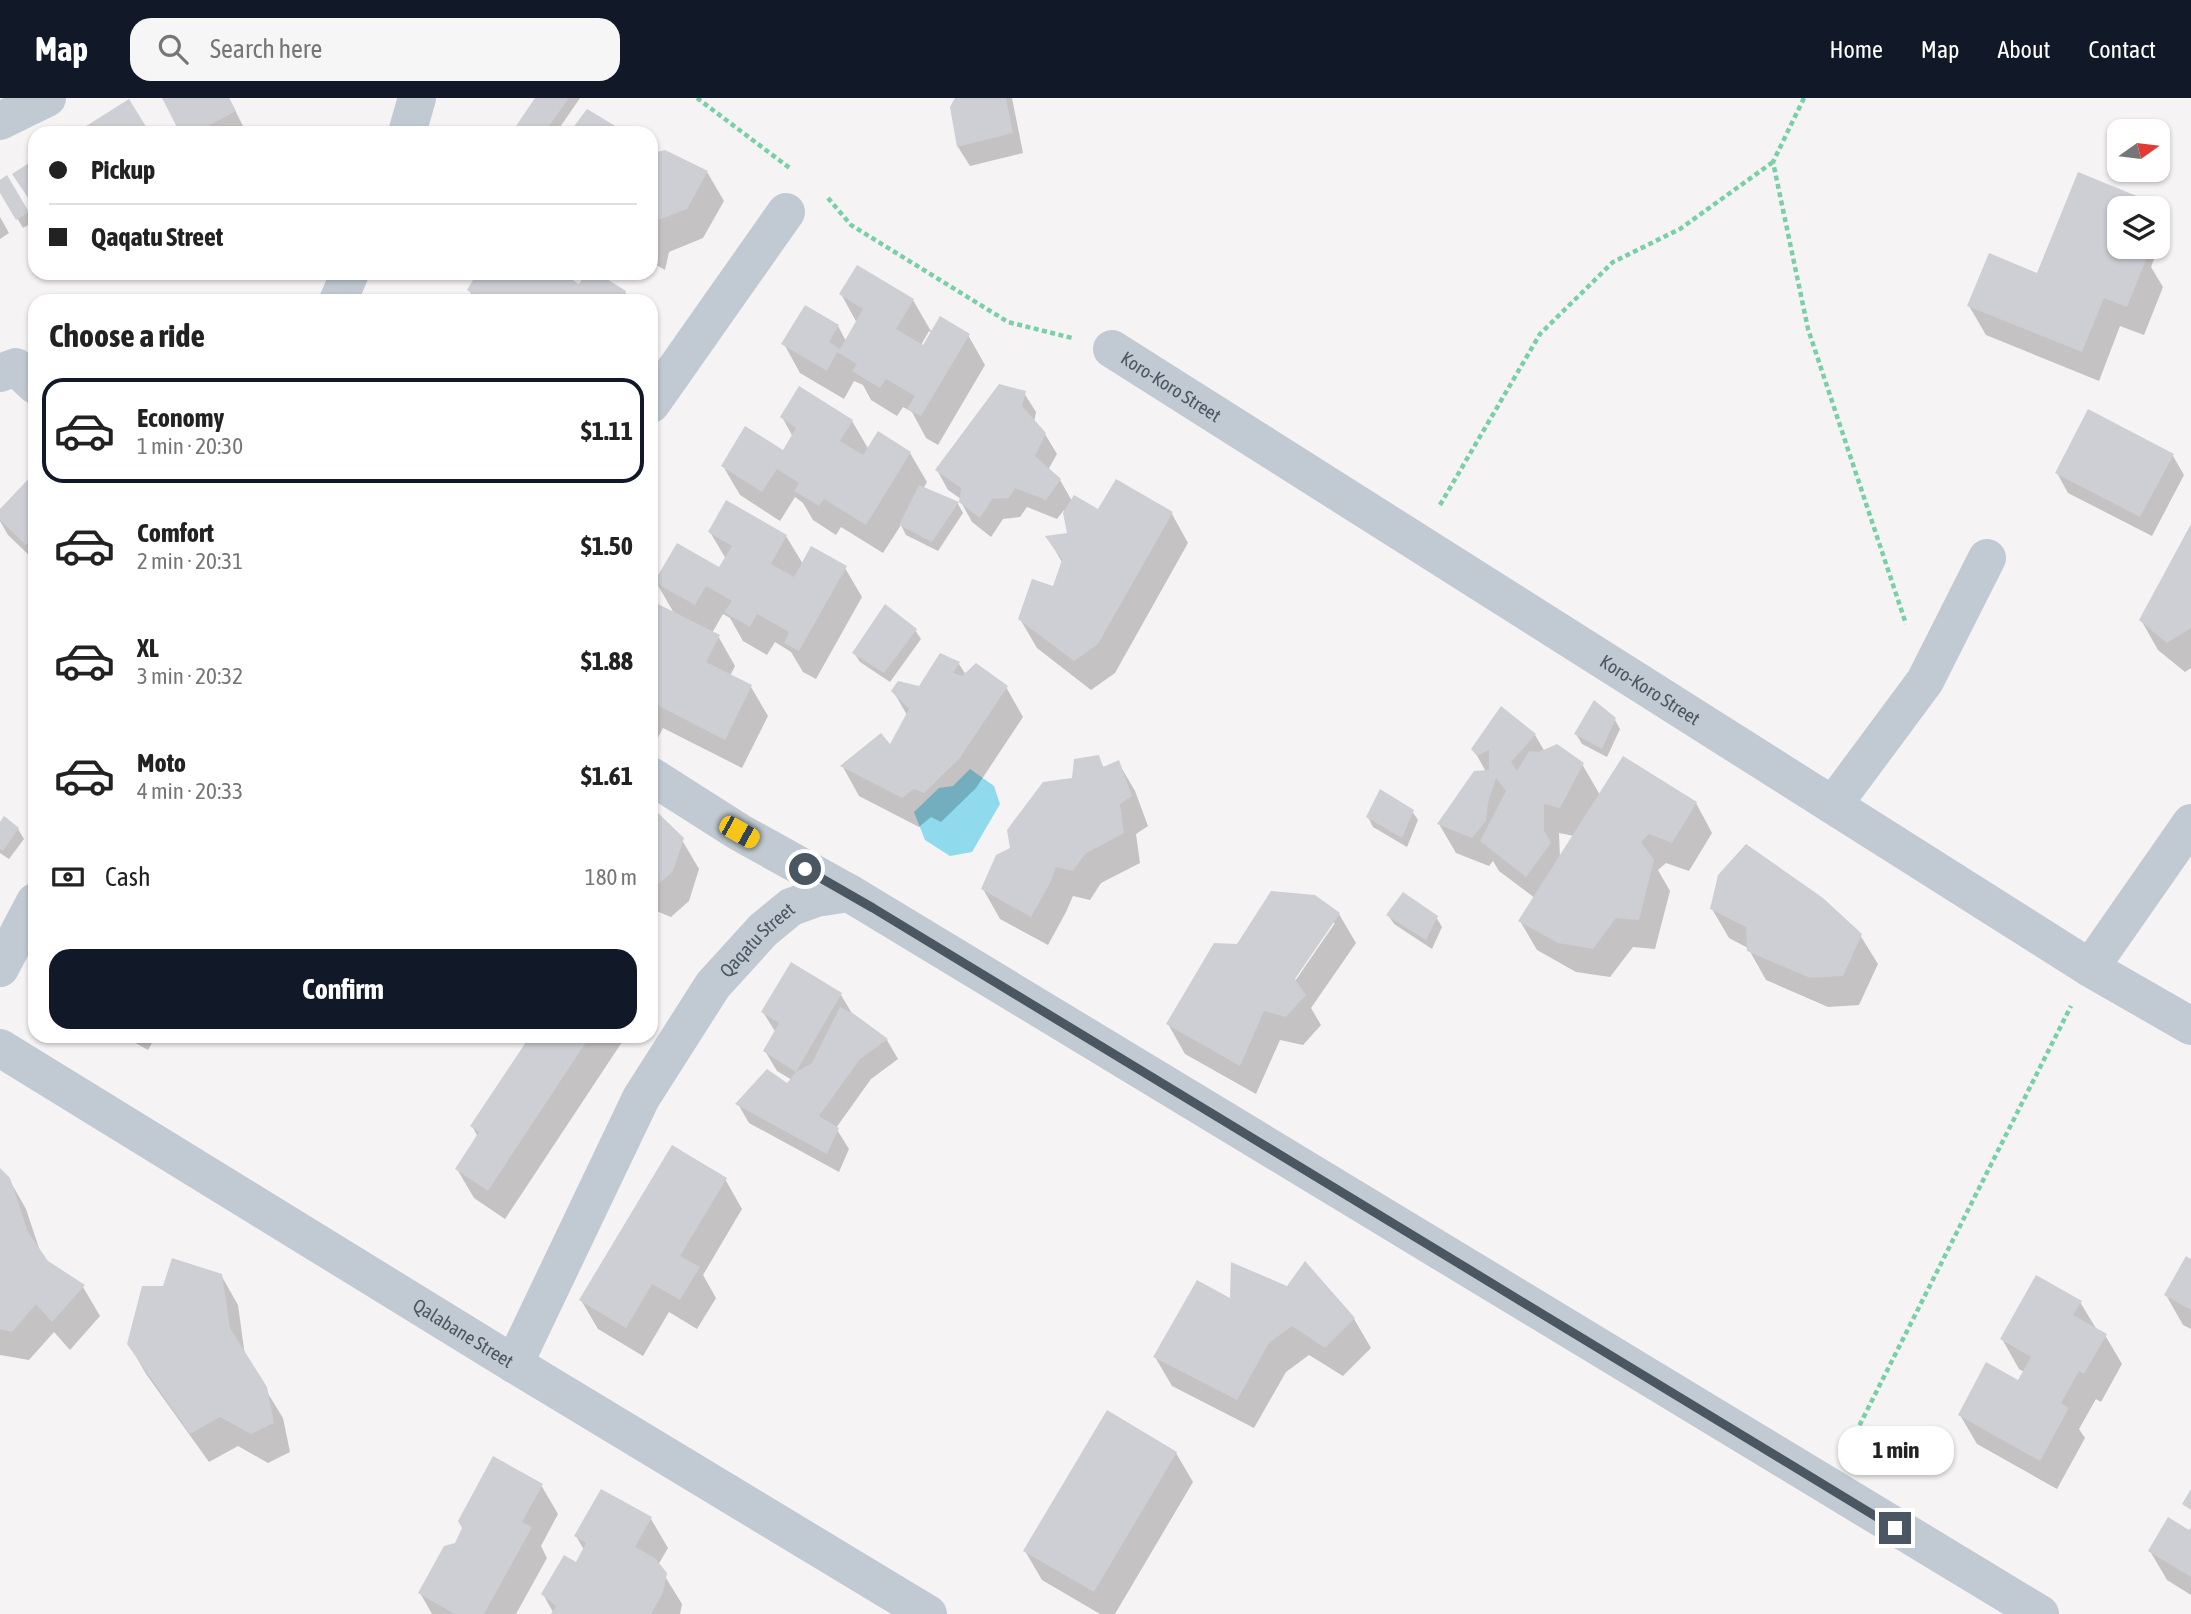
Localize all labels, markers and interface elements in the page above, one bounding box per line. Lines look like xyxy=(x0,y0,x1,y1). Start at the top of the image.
search box xyxy=(130,18,620,81)
text: Map xyxy=(35,30,88,68)
icon: search xyxy=(154,30,192,68)
text: Search here xyxy=(210,34,322,64)
text: Home xyxy=(1829,36,1883,63)
text: Map xyxy=(1921,36,1959,63)
text: About xyxy=(1997,36,2050,63)
text: Contact xyxy=(2088,36,2156,63)
north arrow xyxy=(2107,119,2170,182)
map controls xyxy=(2107,119,2170,259)
text: Pickup xyxy=(91,155,155,185)
button: layers xyxy=(2107,196,2170,259)
text: Qaqatu Street xyxy=(91,222,223,252)
text: Choose a ride xyxy=(49,317,205,354)
street label: Koro-Koro Street xyxy=(1117,347,1225,426)
icon: car xyxy=(53,399,116,462)
text: Economy xyxy=(137,403,224,433)
text: $1.11 xyxy=(581,416,633,446)
text: 1 min · 20:30 xyxy=(137,433,243,459)
icon: car xyxy=(53,514,116,577)
text: Comfort xyxy=(137,518,214,548)
text: $1.50 xyxy=(581,531,633,561)
text: 2 min · 20:31 xyxy=(137,548,243,574)
icon: car xyxy=(53,629,116,692)
text: XL xyxy=(137,633,159,663)
text: $1.88 xyxy=(581,646,633,676)
street label: Koro-Koro Street xyxy=(1596,650,1704,729)
text: 3 min · 20:32 xyxy=(137,663,243,689)
icon: car xyxy=(53,744,116,807)
text: Moto xyxy=(137,748,186,778)
text: $1.61 xyxy=(581,761,633,791)
text: 4 min · 20:33 xyxy=(137,778,243,804)
car xyxy=(716,813,763,851)
route start xyxy=(789,853,821,885)
icon: cash xyxy=(49,858,87,896)
text: Cash xyxy=(105,862,151,892)
text: 180 m xyxy=(585,864,637,890)
street label: Qaqatu Street xyxy=(715,898,799,981)
button: Confirm xyxy=(49,949,637,1029)
street label: Qalabane Street xyxy=(409,1294,518,1372)
callout: 1 min xyxy=(1837,1426,1953,1476)
text: 1 min xyxy=(1873,1437,1919,1463)
route end xyxy=(1879,1512,1911,1544)

